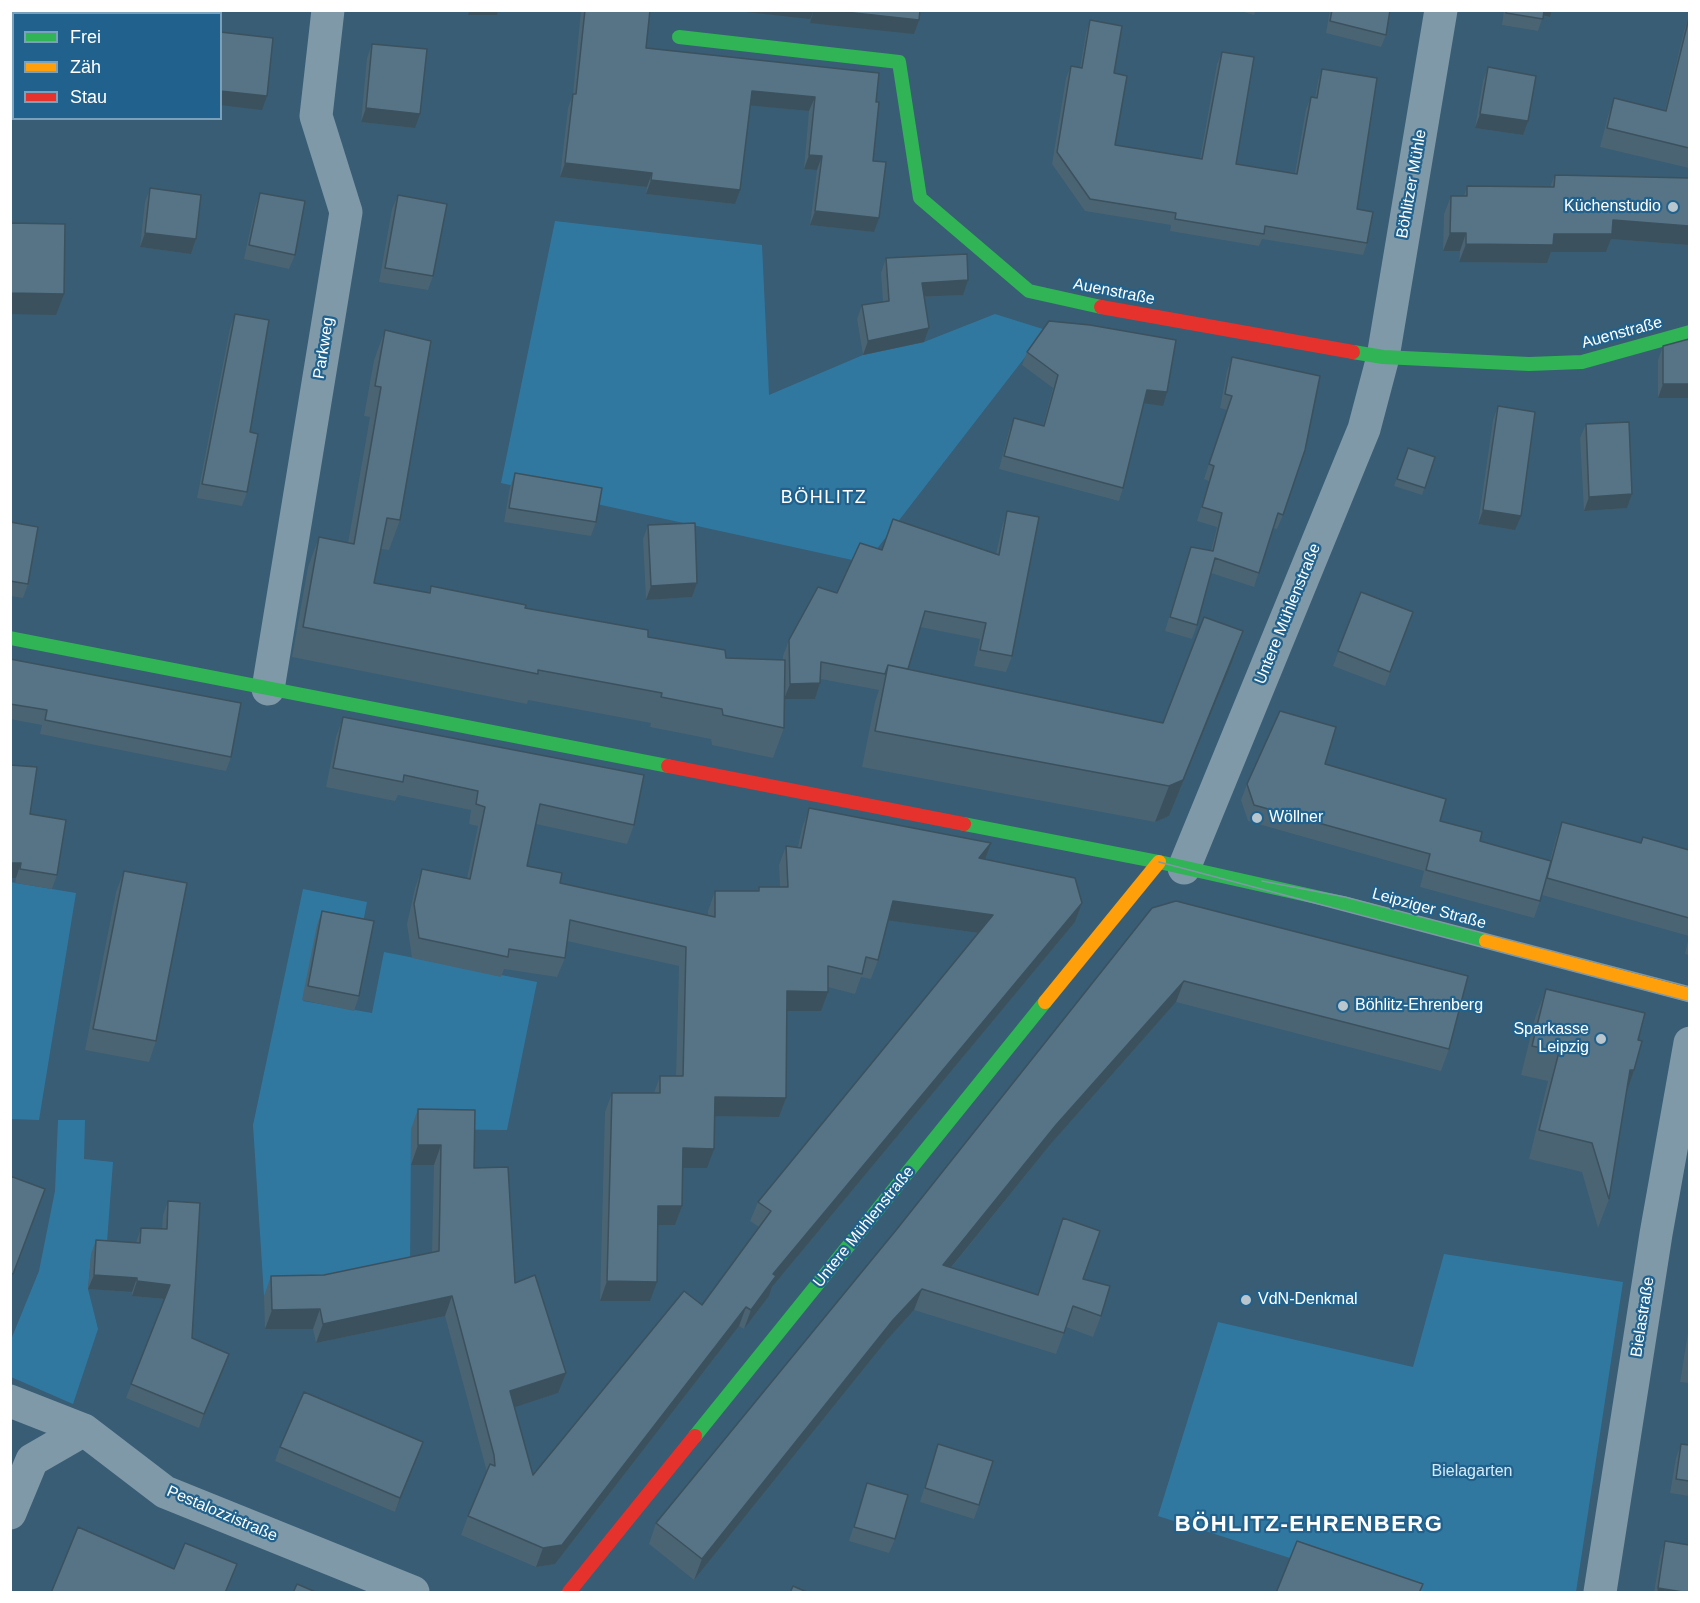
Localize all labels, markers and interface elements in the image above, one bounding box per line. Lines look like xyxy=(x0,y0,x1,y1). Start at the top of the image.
legend xyxy=(12,12,222,120)
text: Frei xyxy=(70,27,101,47)
text: Zäh xyxy=(70,57,101,77)
text: Stau xyxy=(70,87,107,107)
street label: Böhlitzer Mühle xyxy=(1393,128,1431,240)
place label: Küchenstudio xyxy=(1564,197,1661,217)
marker: Küchenstudio xyxy=(1666,200,1680,214)
street label: Auenstraße xyxy=(1072,275,1156,309)
street label: Auenstraße xyxy=(1580,313,1664,353)
street label: Parkweg xyxy=(310,316,338,380)
district label: BÖHLITZ xyxy=(781,487,867,509)
street label: Untere Mühlenstraße xyxy=(1251,541,1325,687)
place label: Wöllner xyxy=(1269,808,1323,828)
marker: Wöllner xyxy=(1250,811,1264,825)
street label: Leipziger Straße xyxy=(1370,885,1488,933)
place label: Böhlitz-Ehrenberg xyxy=(1355,996,1483,1016)
marker: Böhlitz-Ehrenberg xyxy=(1336,999,1350,1013)
place label: Sparkasse Leipzig xyxy=(1513,1020,1589,1058)
marker: Sparkasse Leipzig xyxy=(1594,1032,1608,1046)
street label: Untere Mühlenstraße xyxy=(809,1163,919,1291)
street label: Bielastraße xyxy=(1627,1276,1659,1358)
place label: VdN-Denkmal xyxy=(1258,1290,1358,1310)
marker: VdN-Denkmal xyxy=(1239,1293,1253,1307)
park label: Bielagarten xyxy=(1432,1462,1512,1482)
street label: Pestalozzistraße xyxy=(164,1482,280,1546)
district label: BÖHLITZ-EHRENBERG xyxy=(1175,1512,1443,1538)

